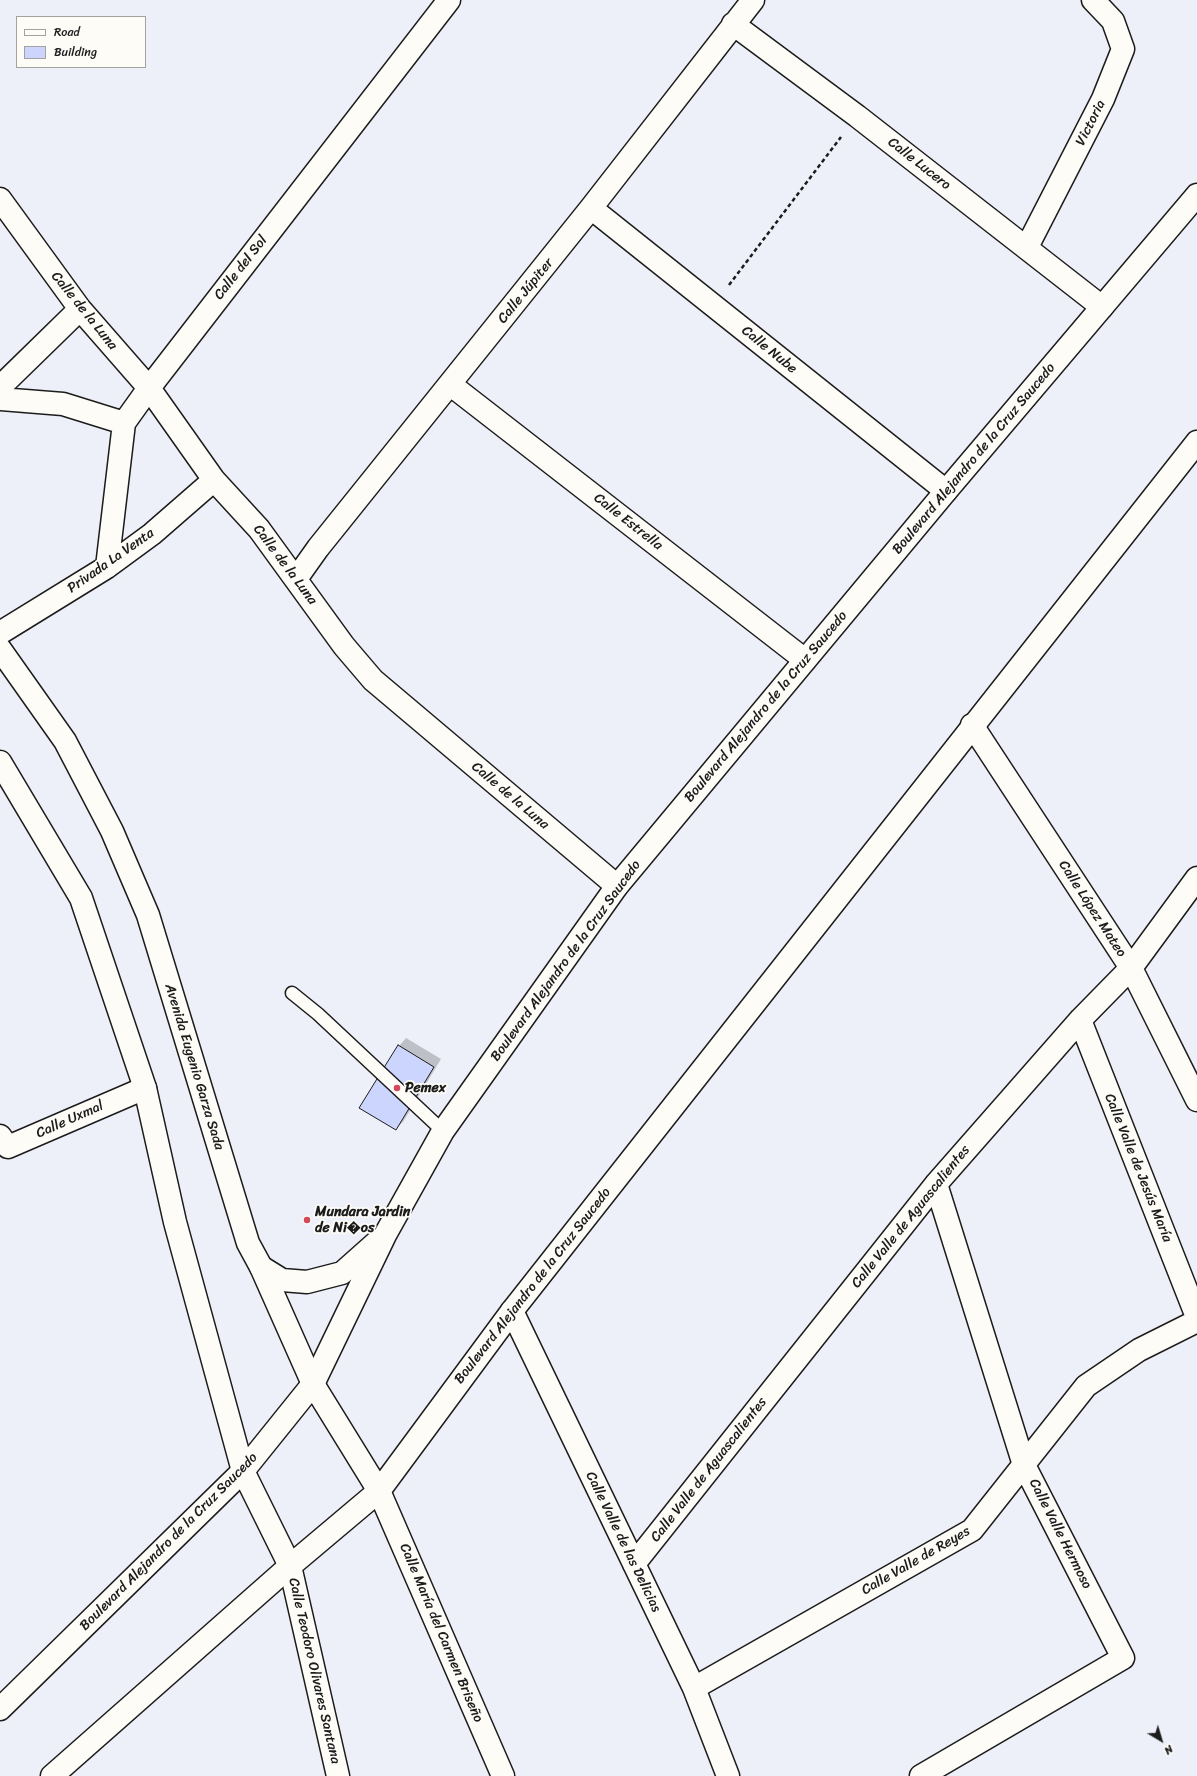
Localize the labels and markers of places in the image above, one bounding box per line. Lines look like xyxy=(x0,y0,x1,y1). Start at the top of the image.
place label: Pemex xyxy=(405,1080,446,1096)
marker: Pemex xyxy=(392,1083,402,1093)
place label: Mundara Jardin de Ni�os xyxy=(315,1204,410,1236)
marker: Mundara Jardin de Ni�os xyxy=(302,1215,312,1225)

